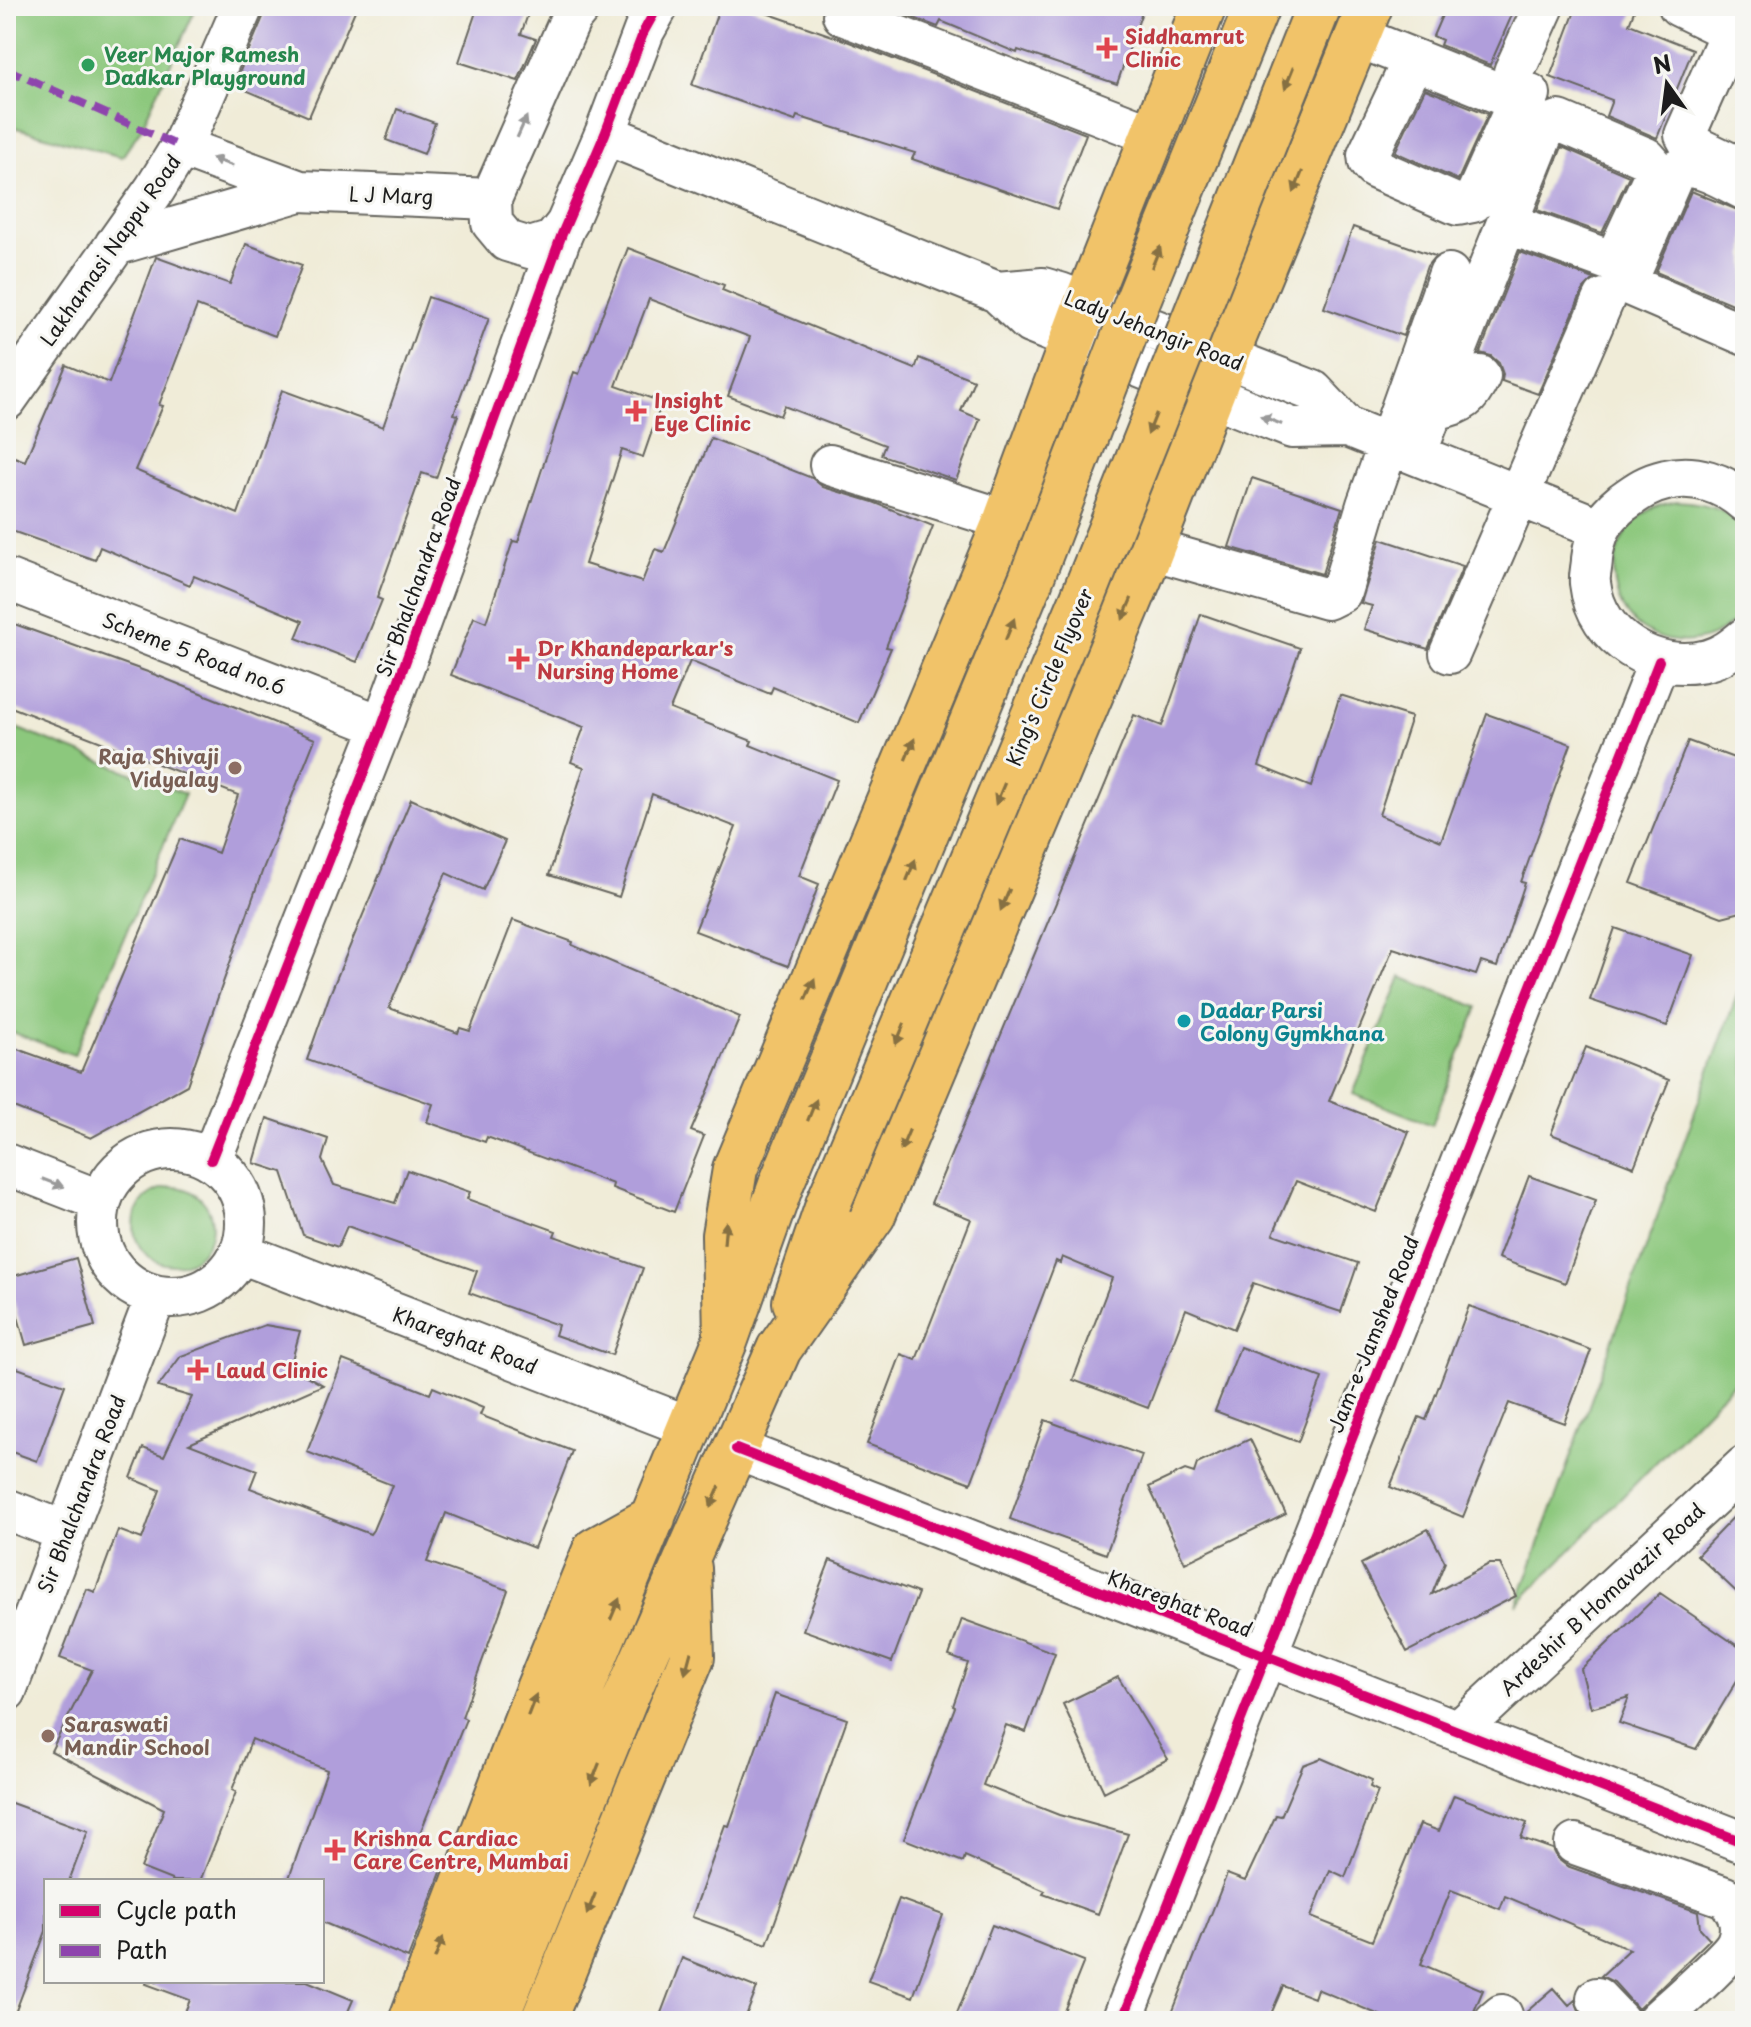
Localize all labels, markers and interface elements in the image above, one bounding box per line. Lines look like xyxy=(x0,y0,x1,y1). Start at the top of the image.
place label: Siddhamrut Clinic xyxy=(1125,21,1245,74)
marker: Siddhamrut Clinic xyxy=(1096,37,1118,59)
place label: Veer Major Ramesh Dadkar Playground xyxy=(104,39,305,92)
north arrow xyxy=(1627,44,1707,124)
text: N xyxy=(1649,45,1674,81)
marker: Veer Major Ramesh Dadkar Playground xyxy=(79,56,97,74)
one-way arrow xyxy=(1282,66,1295,90)
one-way arrow xyxy=(515,116,529,139)
street label: Lakhamasi Nappu Road xyxy=(32,148,188,352)
one-way arrow xyxy=(210,155,234,168)
one-way arrow xyxy=(1292,170,1305,194)
street label: L J Marg xyxy=(348,179,434,211)
one-way arrow xyxy=(1150,245,1163,269)
street label: Lady Jehangir Road xyxy=(1060,282,1248,378)
place label: Insight Eye Clinic xyxy=(654,385,751,438)
marker: Insight Eye Clinic xyxy=(625,400,647,422)
one-way arrow xyxy=(1145,412,1158,436)
one-way arrow xyxy=(1259,413,1283,426)
street label: Sir Bhalchandra Road xyxy=(368,473,468,681)
street label: King's Circle Flyover xyxy=(998,583,1100,771)
one-way arrow xyxy=(1120,597,1133,621)
street label: Scheme 5 Road no.6 xyxy=(98,604,290,702)
one-way arrow xyxy=(1004,617,1017,641)
place label: Dr Khandeparkar's Nursing Home xyxy=(537,633,734,686)
marker: Dr Khandeparkar's Nursing Home xyxy=(508,648,530,670)
one-way arrow xyxy=(904,737,917,761)
place label: Raja Shivaji Vidyalay xyxy=(98,741,219,794)
marker: Raja Shivaji Vidyalay xyxy=(226,759,244,777)
one-way arrow xyxy=(994,782,1007,806)
one-way arrow xyxy=(905,858,918,882)
one-way arrow xyxy=(998,888,1011,912)
one-way arrow xyxy=(804,977,817,1001)
place label: Dadar Parsi Colony Gymkhana xyxy=(1200,995,1385,1048)
marker: Dadar Parsi Colony Gymkhana xyxy=(1175,1012,1193,1030)
one-way arrow xyxy=(893,1022,906,1045)
one-way arrow xyxy=(806,1098,819,1122)
one-way arrow xyxy=(898,1128,911,1152)
one-way arrow xyxy=(41,1177,65,1190)
one-way arrow xyxy=(719,1220,732,1245)
street label: Jam-e-Jamshed Road xyxy=(1320,1231,1426,1437)
street label: Khareghat Road xyxy=(388,1299,542,1381)
place label: Laud Clinic xyxy=(216,1355,328,1385)
marker: Laud Clinic xyxy=(187,1359,209,1381)
street label: Sir Bhalchandra Road xyxy=(29,1390,133,1598)
one-way arrow xyxy=(708,1485,721,1509)
street label: Ardeshir B Homavazir Road xyxy=(1493,1496,1711,1702)
street label: Khareghat Road xyxy=(1103,1562,1257,1644)
one-way arrow xyxy=(608,1598,621,1621)
one-way arrow xyxy=(681,1650,693,1675)
one-way arrow xyxy=(526,1693,539,1717)
place label: Saraswati Mandir School xyxy=(64,1709,210,1762)
marker: Saraswati Mandir School xyxy=(39,1727,57,1745)
one-way arrow xyxy=(588,1762,601,1786)
place label: Krishna Cardiac Care Centre, Mumbai xyxy=(353,1823,569,1876)
marker: Krishna Cardiac Care Centre, Mumbai xyxy=(324,1839,346,1861)
legend xyxy=(44,1879,324,1983)
text: Cycle path xyxy=(116,1891,237,1927)
one-way arrow xyxy=(584,1892,597,1916)
text: Path xyxy=(116,1931,168,1967)
one-way arrow xyxy=(433,1936,446,1960)

